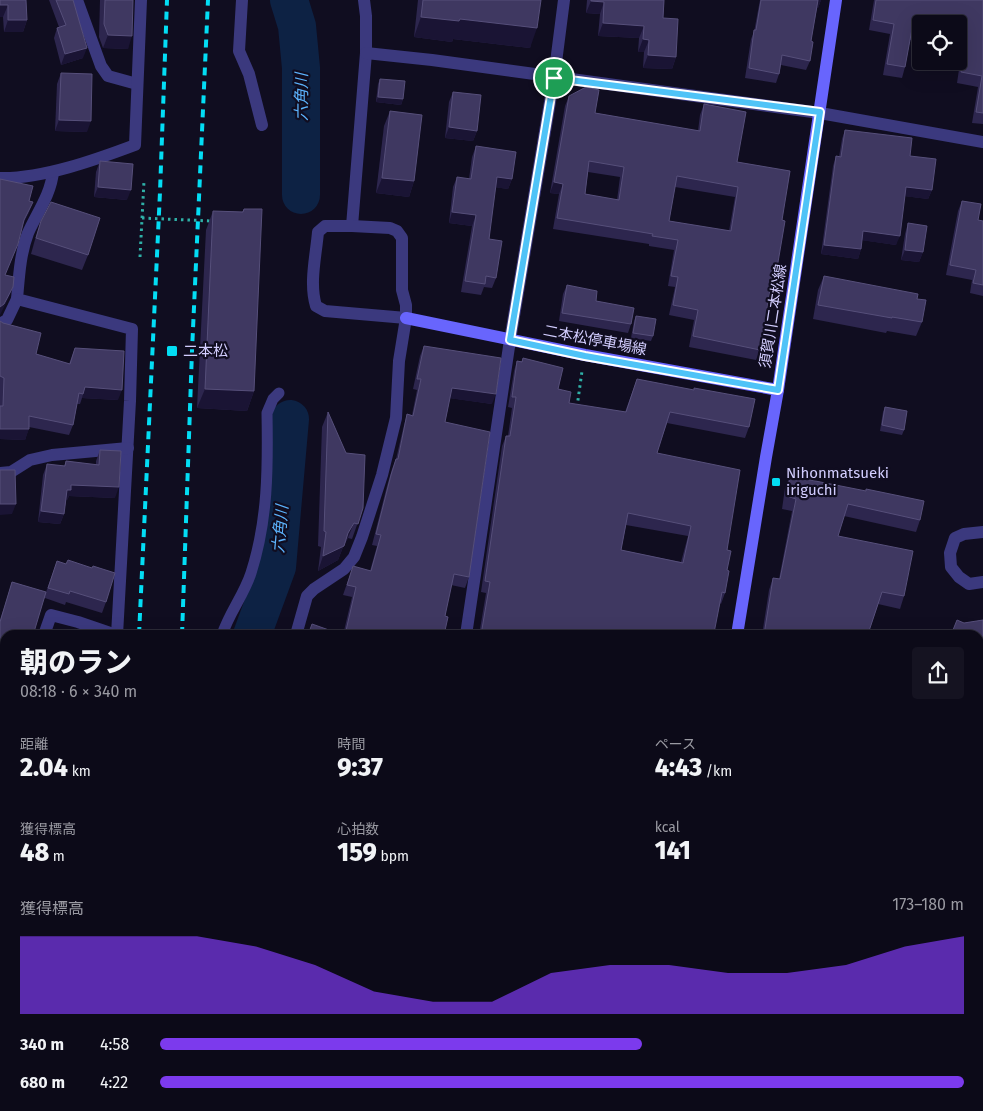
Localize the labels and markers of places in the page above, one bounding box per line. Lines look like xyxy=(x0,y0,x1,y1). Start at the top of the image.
pin xyxy=(533,57,575,99)
place label: 二本松 xyxy=(183,342,228,360)
marker: 二本松 xyxy=(165,344,179,358)
place label: Nihonmatsueki iriguchi xyxy=(786,464,889,499)
marker: Nihonmatsueki iriguchi xyxy=(770,476,782,488)

